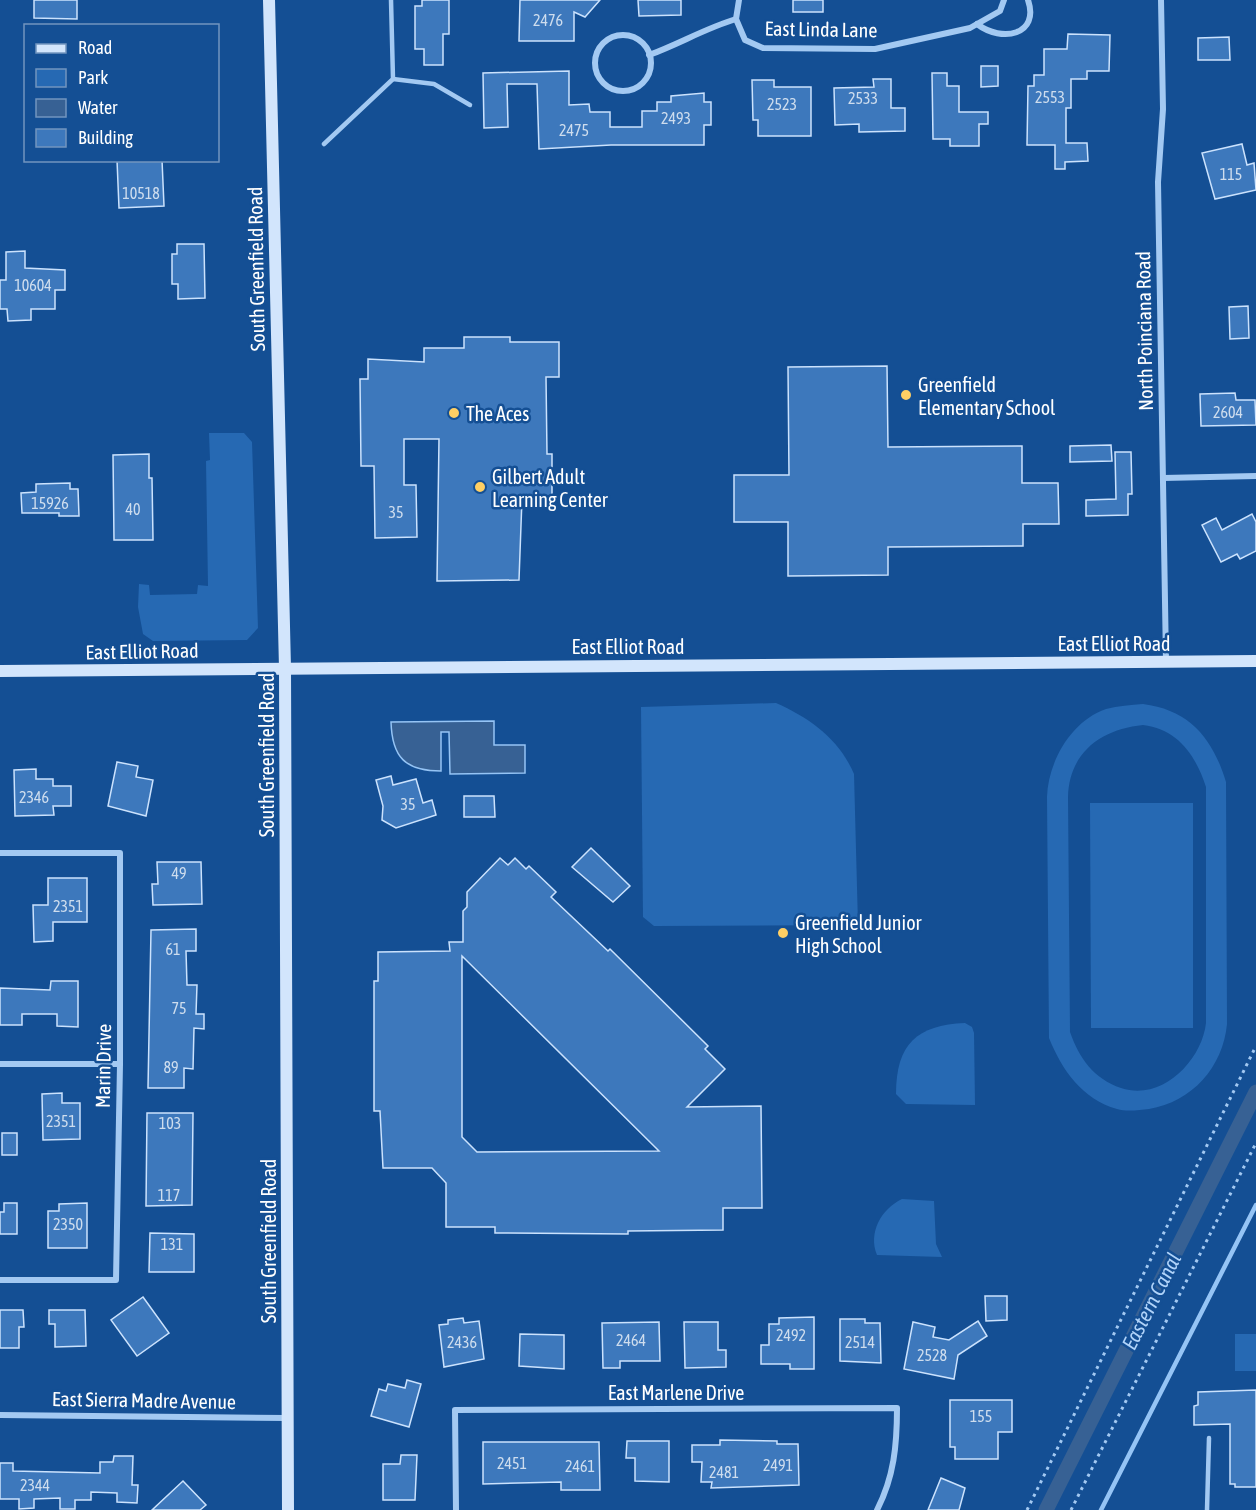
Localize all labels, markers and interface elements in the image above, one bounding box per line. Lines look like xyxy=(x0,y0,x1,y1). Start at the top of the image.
house number: 2476 xyxy=(533,11,563,29)
street label: East Linda Lane xyxy=(764,17,878,41)
legend xyxy=(24,24,219,162)
text: Road xyxy=(78,37,112,58)
text: Park xyxy=(78,67,108,88)
house number: 2553 xyxy=(1035,88,1065,106)
house number: 2533 xyxy=(848,89,878,107)
house number: 2523 xyxy=(767,95,797,113)
text: Water xyxy=(78,97,118,118)
house number: 2493 xyxy=(661,109,691,127)
house number: 2475 xyxy=(559,121,589,139)
text: Building xyxy=(78,127,133,148)
house number: 115 xyxy=(1220,165,1242,183)
house number: 10518 xyxy=(122,184,160,202)
street label: South Greenfield Road xyxy=(243,186,269,352)
street label: North Poinciana Road xyxy=(1131,251,1157,411)
house number: 10604 xyxy=(14,276,52,294)
place label: Greenfield Elementary School xyxy=(918,373,1056,419)
marker: Greenfield Elementary School xyxy=(899,388,913,402)
place label: The Aces xyxy=(466,402,529,425)
house number: 2604 xyxy=(1213,403,1243,421)
marker: The Aces xyxy=(447,406,461,420)
place label: Gilbert Adult Learning Center xyxy=(492,465,609,511)
marker: Gilbert Adult Learning Center xyxy=(473,480,487,494)
house number: 15926 xyxy=(31,494,69,512)
house number: 40 xyxy=(125,500,141,518)
house number: 35 xyxy=(388,503,404,521)
street label: East Elliot Road xyxy=(1057,632,1171,655)
street label: East Elliot Road xyxy=(571,635,685,658)
street label: East Elliot Road xyxy=(85,639,199,663)
street label: South Greenfield Road xyxy=(255,673,278,837)
house number: 2346 xyxy=(19,788,49,806)
house number: 35 xyxy=(400,795,416,813)
house number: 49 xyxy=(171,864,187,882)
house number: 2351 xyxy=(53,897,83,915)
place label: Greenfield Junior High School xyxy=(795,911,923,957)
marker: Greenfield Junior High School xyxy=(776,926,790,940)
house number: 61 xyxy=(165,940,181,958)
house number: 75 xyxy=(171,999,187,1017)
street label: Marin Drive xyxy=(91,1024,115,1108)
house number: 89 xyxy=(163,1058,179,1076)
house number: 2351 xyxy=(46,1112,76,1130)
house number: 103 xyxy=(159,1114,181,1132)
street label: South Greenfield Road xyxy=(257,1159,280,1323)
house number: 117 xyxy=(158,1186,180,1204)
house number: 2350 xyxy=(53,1215,83,1233)
house number: 131 xyxy=(161,1235,183,1253)
water label: Eastern Canal xyxy=(1116,1249,1186,1353)
house number: 2492 xyxy=(776,1326,806,1344)
house number: 2464 xyxy=(616,1331,646,1349)
house number: 2436 xyxy=(447,1333,477,1351)
house number: 2514 xyxy=(845,1333,875,1351)
house number: 2528 xyxy=(917,1346,947,1364)
street label: East Marlene Drive xyxy=(608,1381,744,1404)
street label: East Sierra Madre Avenue xyxy=(52,1387,236,1413)
house number: 155 xyxy=(970,1407,992,1425)
house number: 2451 xyxy=(497,1454,527,1472)
house number: 2491 xyxy=(763,1456,793,1474)
house number: 2461 xyxy=(565,1457,595,1475)
house number: 2481 xyxy=(709,1463,739,1481)
house number: 2344 xyxy=(20,1476,50,1494)

